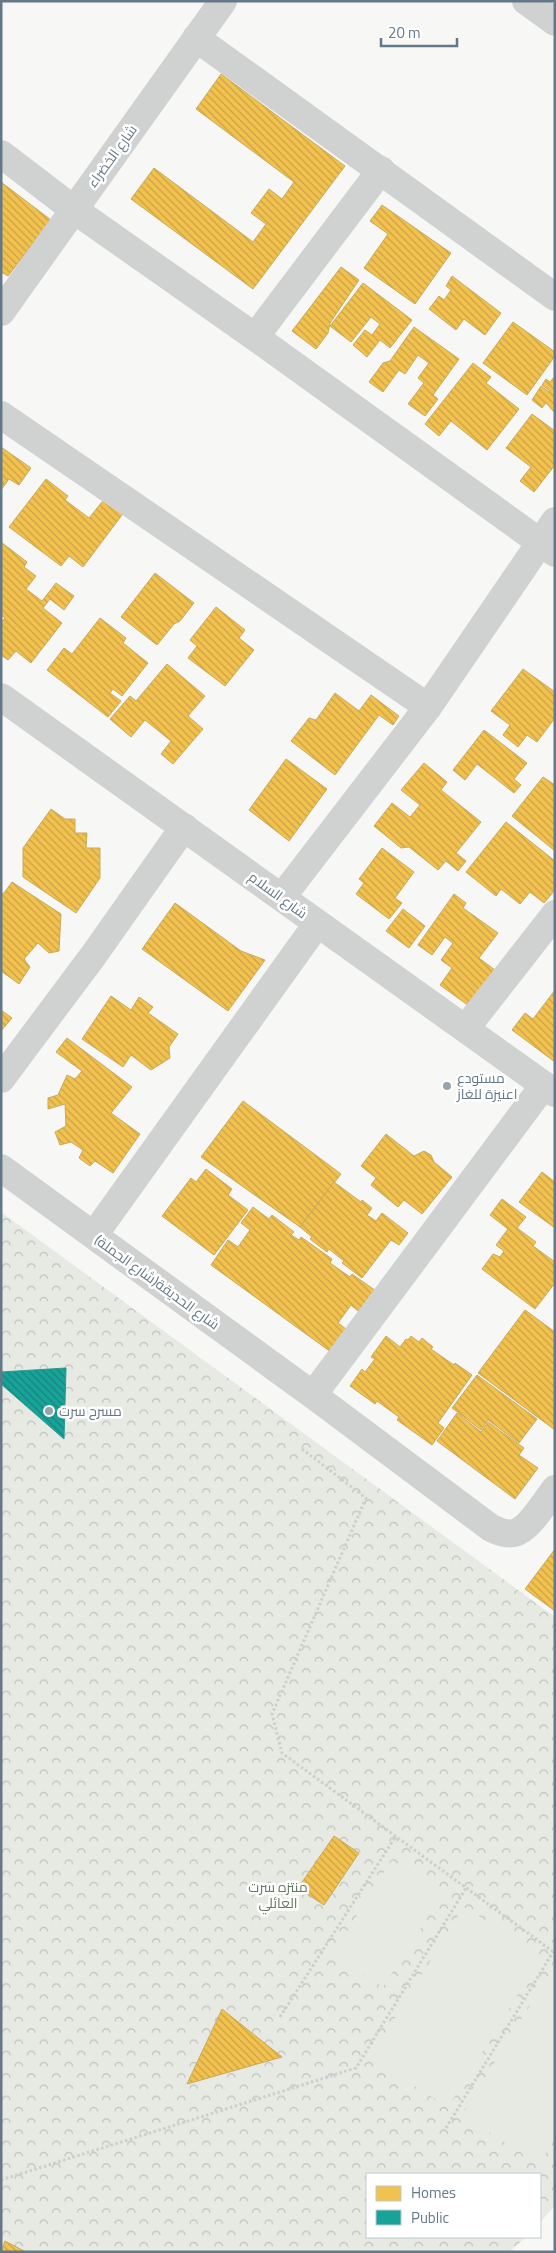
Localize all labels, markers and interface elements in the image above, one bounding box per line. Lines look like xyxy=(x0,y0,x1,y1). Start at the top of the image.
scale bar xyxy=(381,15,457,47)
text: 20 m xyxy=(388,21,421,44)
street label: شارع الخضراء xyxy=(82,120,142,192)
street label: شارع السلام xyxy=(245,866,312,923)
place label: مستودع اعنيزة للغاز xyxy=(456,1067,518,1104)
marker: مستودع اعنيزة للغاز xyxy=(441,1080,453,1092)
street label: شارع الحديقة(شارع الجملة) xyxy=(90,1229,224,1334)
place label: مسرح سرت xyxy=(59,1400,122,1421)
marker: مسرح سرت xyxy=(43,1405,55,1417)
park label: منتزه سرت العائلي xyxy=(248,1876,308,1915)
legend xyxy=(366,2173,541,2238)
text: Homes xyxy=(411,2181,456,2204)
text: Public xyxy=(411,2206,449,2229)

